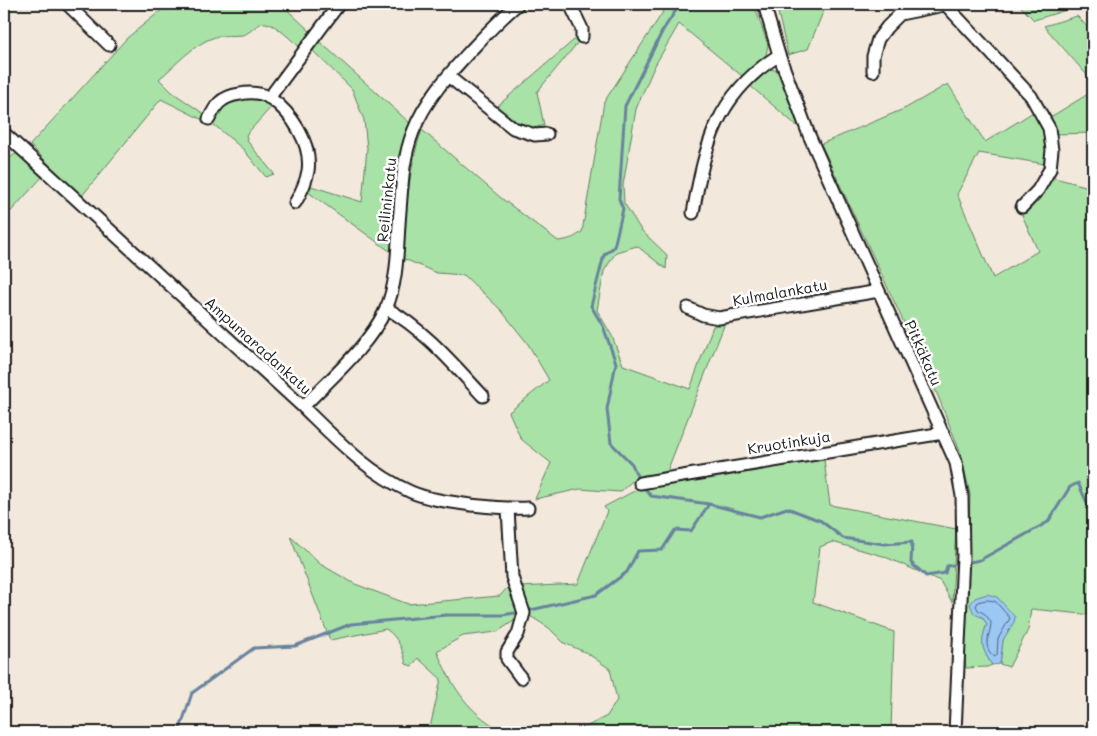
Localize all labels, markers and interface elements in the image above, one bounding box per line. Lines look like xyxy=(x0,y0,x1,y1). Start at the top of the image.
street label: Reilininkatu xyxy=(372,156,400,243)
street label: Kulmalankatu xyxy=(731,274,829,310)
street label: Ampumaradankatu xyxy=(201,292,316,399)
street label: Pitkäkatu xyxy=(901,317,947,389)
street label: Kruotinkuja xyxy=(746,426,832,458)

